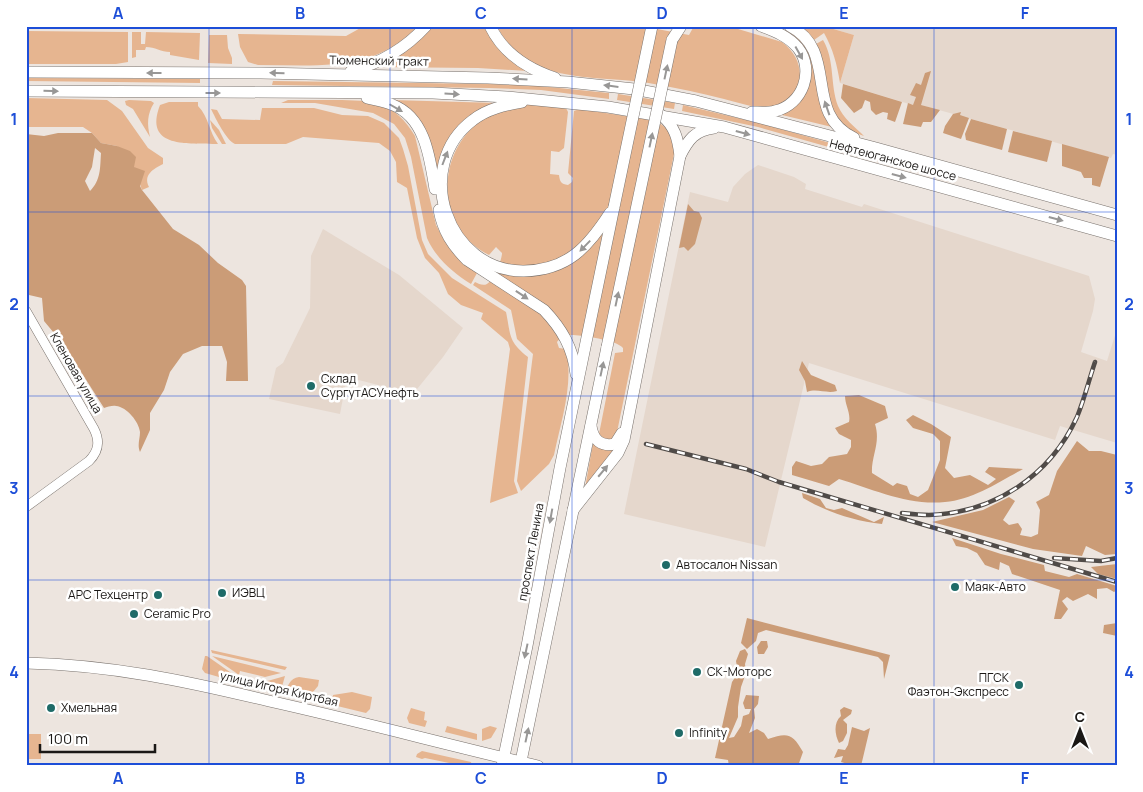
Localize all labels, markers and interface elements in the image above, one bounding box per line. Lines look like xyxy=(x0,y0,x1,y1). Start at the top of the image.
text: A xyxy=(113,2,124,24)
text: B xyxy=(295,2,305,24)
text: C xyxy=(475,2,487,24)
text: D xyxy=(656,2,668,24)
text: E xyxy=(839,2,849,24)
text: F xyxy=(1021,2,1030,24)
one-way arrow xyxy=(795,46,803,60)
street label: Тюменский тракт xyxy=(329,51,429,70)
one-way arrow xyxy=(662,64,670,80)
one-way arrow xyxy=(145,69,161,77)
one-way arrow xyxy=(269,69,285,77)
one-way arrow xyxy=(512,75,528,83)
one-way arrow xyxy=(603,82,619,90)
one-way arrow xyxy=(43,87,59,95)
one-way arrow xyxy=(205,89,221,97)
one-way arrow xyxy=(444,90,460,98)
one-way arrow xyxy=(823,100,831,115)
one-way arrow xyxy=(389,104,404,112)
text: 1 xyxy=(10,108,18,130)
text: 1 xyxy=(1125,108,1133,130)
one-way arrow xyxy=(735,129,750,137)
one-way arrow xyxy=(647,133,655,148)
street label: Нефтеюганское шоссе xyxy=(828,134,958,185)
one-way arrow xyxy=(441,150,449,165)
one-way arrow xyxy=(892,172,907,180)
one-way arrow xyxy=(1049,215,1064,223)
one-way arrow xyxy=(579,240,591,252)
one-way arrow xyxy=(515,290,529,300)
one-way arrow xyxy=(613,292,621,307)
text: 2 xyxy=(9,293,19,315)
text: 2 xyxy=(1124,293,1134,315)
street label: Кленовая улица xyxy=(46,329,106,416)
one-way arrow xyxy=(598,362,606,377)
place label: Склад СургутАСУнефть xyxy=(321,370,419,401)
marker: Склад СургутАСУнефть xyxy=(305,380,317,392)
one-way arrow xyxy=(597,465,608,478)
text: 3 xyxy=(9,477,19,499)
text: 3 xyxy=(1124,477,1134,499)
street label: проспект Ленина xyxy=(514,502,547,602)
one-way arrow xyxy=(547,509,555,525)
place label: Автосалон Nissan xyxy=(676,556,777,573)
marker: Автосалон Nissan xyxy=(660,559,672,571)
place label: Маяк-Авто xyxy=(965,578,1026,595)
marker: Маяк-Авто xyxy=(949,581,961,593)
place label: ИЭВЦ xyxy=(232,584,265,601)
place label: АРС Техцентр xyxy=(68,586,148,603)
marker: ИЭВЦ xyxy=(216,587,228,599)
marker: АРС Техцентр xyxy=(152,589,164,601)
place label: Ceramic Pro xyxy=(144,605,211,622)
marker: Ceramic Pro xyxy=(128,608,140,620)
one-way arrow xyxy=(522,644,530,659)
text: 4 xyxy=(9,661,19,683)
text: 4 xyxy=(1124,661,1134,683)
place label: СК-Моторс xyxy=(707,663,772,680)
marker: СК-Моторс xyxy=(691,666,703,678)
street label: улица Игоря Киртбая xyxy=(218,667,340,710)
place label: ПГСК Фаэтон-Экспресс xyxy=(908,669,1010,700)
marker: ПГСК Фаэтон-Экспресс xyxy=(1013,679,1025,691)
place label: Хмельная xyxy=(61,699,117,716)
marker: Хмельная xyxy=(45,702,57,714)
north arrow xyxy=(1056,704,1106,754)
text: С xyxy=(1075,707,1085,726)
scale bar xyxy=(40,722,155,754)
place label: Infinity xyxy=(689,724,728,741)
marker: Infinity xyxy=(673,727,685,739)
text: 100 m xyxy=(48,728,88,749)
one-way arrow xyxy=(523,728,531,743)
text: A xyxy=(113,767,124,789)
text: B xyxy=(295,767,305,789)
text: C xyxy=(475,767,487,789)
text: D xyxy=(656,767,668,789)
text: E xyxy=(839,767,849,789)
text: F xyxy=(1021,767,1030,789)

